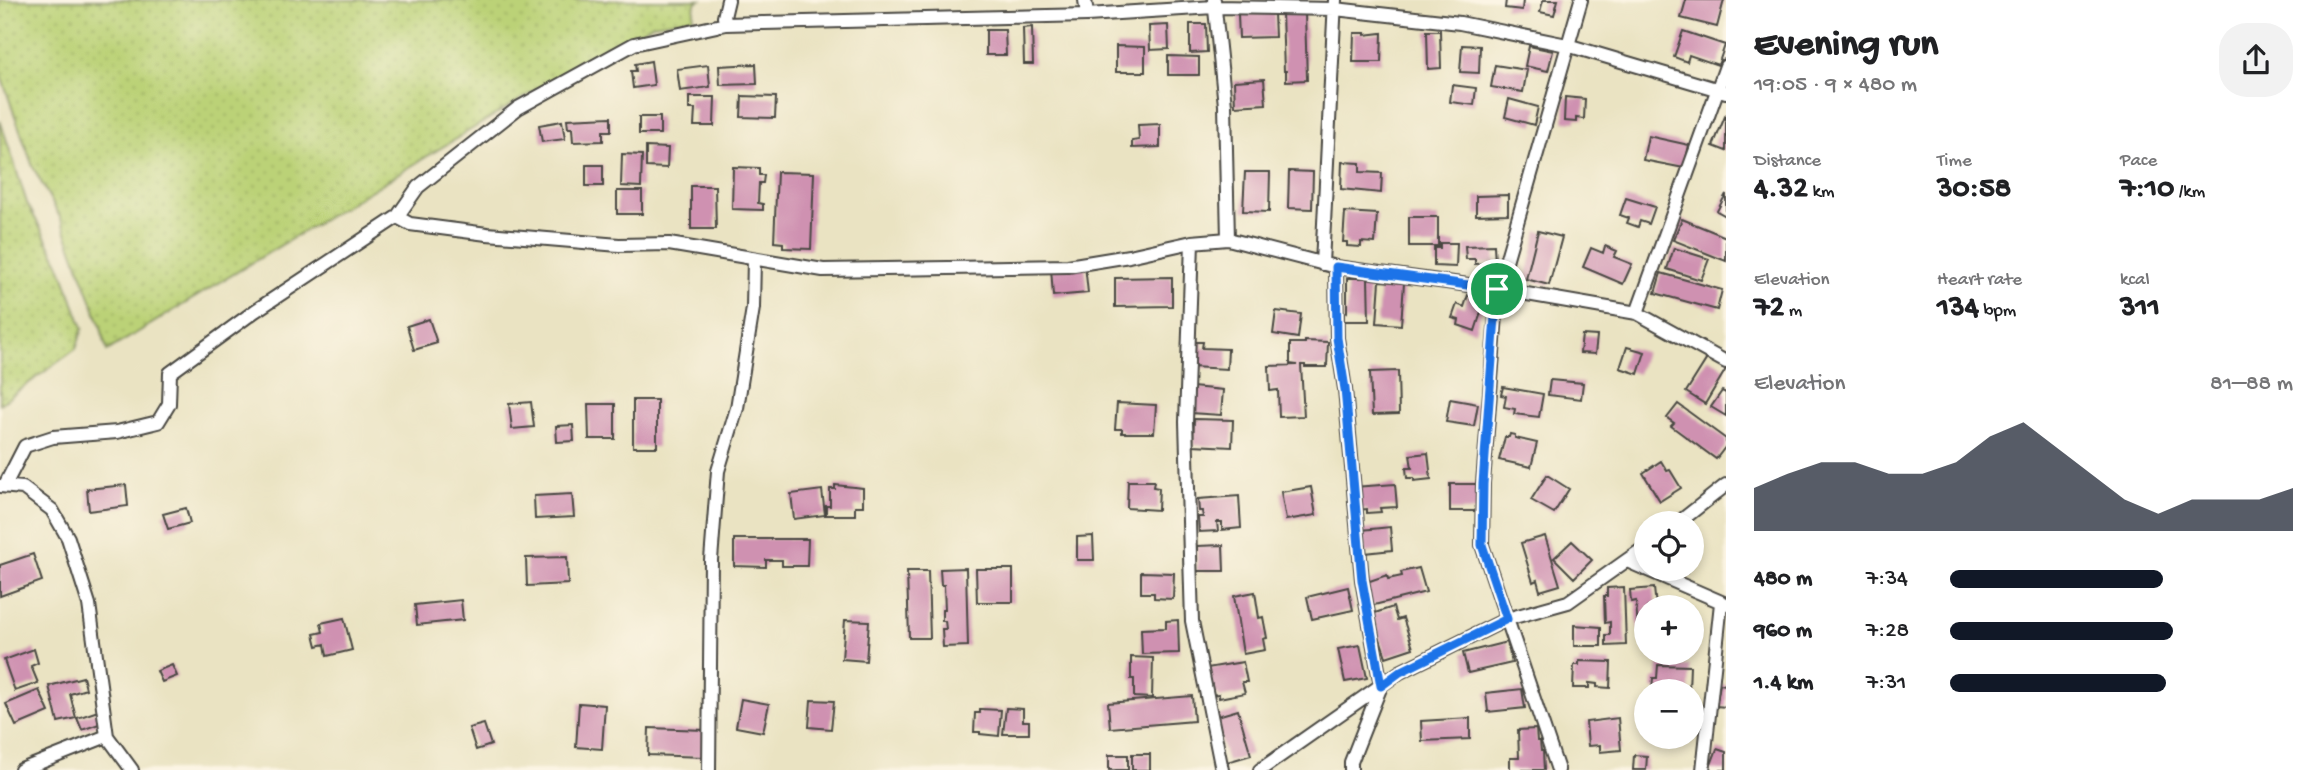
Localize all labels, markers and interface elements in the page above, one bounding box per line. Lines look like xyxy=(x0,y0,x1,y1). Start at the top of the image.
button: share xyxy=(2219,23,2293,97)
text: Evening run xyxy=(1754,24,1938,68)
text: 19:05 · 9 × 480 m xyxy=(1754,72,1917,99)
text: Distance xyxy=(1754,150,1821,173)
text: Time xyxy=(1937,150,1972,173)
text: Pace xyxy=(2120,150,2157,173)
text: 4.32 xyxy=(1754,173,1808,208)
text: 30:58 xyxy=(1937,173,2011,208)
text: 7:10 xyxy=(2120,173,2174,208)
text: km xyxy=(1808,181,1834,204)
text: /km xyxy=(2174,181,2205,204)
pin xyxy=(1467,259,1527,319)
text: Elevation xyxy=(1754,269,1830,292)
text: Heart rate xyxy=(1937,269,2022,292)
text: kcal xyxy=(2120,269,2150,292)
icon: arrive xyxy=(1478,270,1516,308)
text: 72 xyxy=(1754,292,1784,327)
text: 134 xyxy=(1937,292,1979,327)
text: 311 xyxy=(2120,292,2160,327)
text: m xyxy=(1784,300,1802,323)
text: bpm xyxy=(1979,300,2016,323)
text: Elevation xyxy=(1754,371,1845,398)
text: 81–88 m xyxy=(2210,371,2293,398)
map controls xyxy=(1634,511,1704,749)
button: locate xyxy=(1634,511,1704,581)
text: 480 m xyxy=(1754,566,1812,593)
text: 7:34 xyxy=(1866,566,1908,593)
button: + xyxy=(1634,595,1704,665)
text: 960 m xyxy=(1754,618,1812,645)
text: 7:28 xyxy=(1866,618,1909,645)
text: 1.4 km xyxy=(1754,670,1813,697)
text: 7:31 xyxy=(1866,670,1906,697)
button: − xyxy=(1634,679,1704,749)

